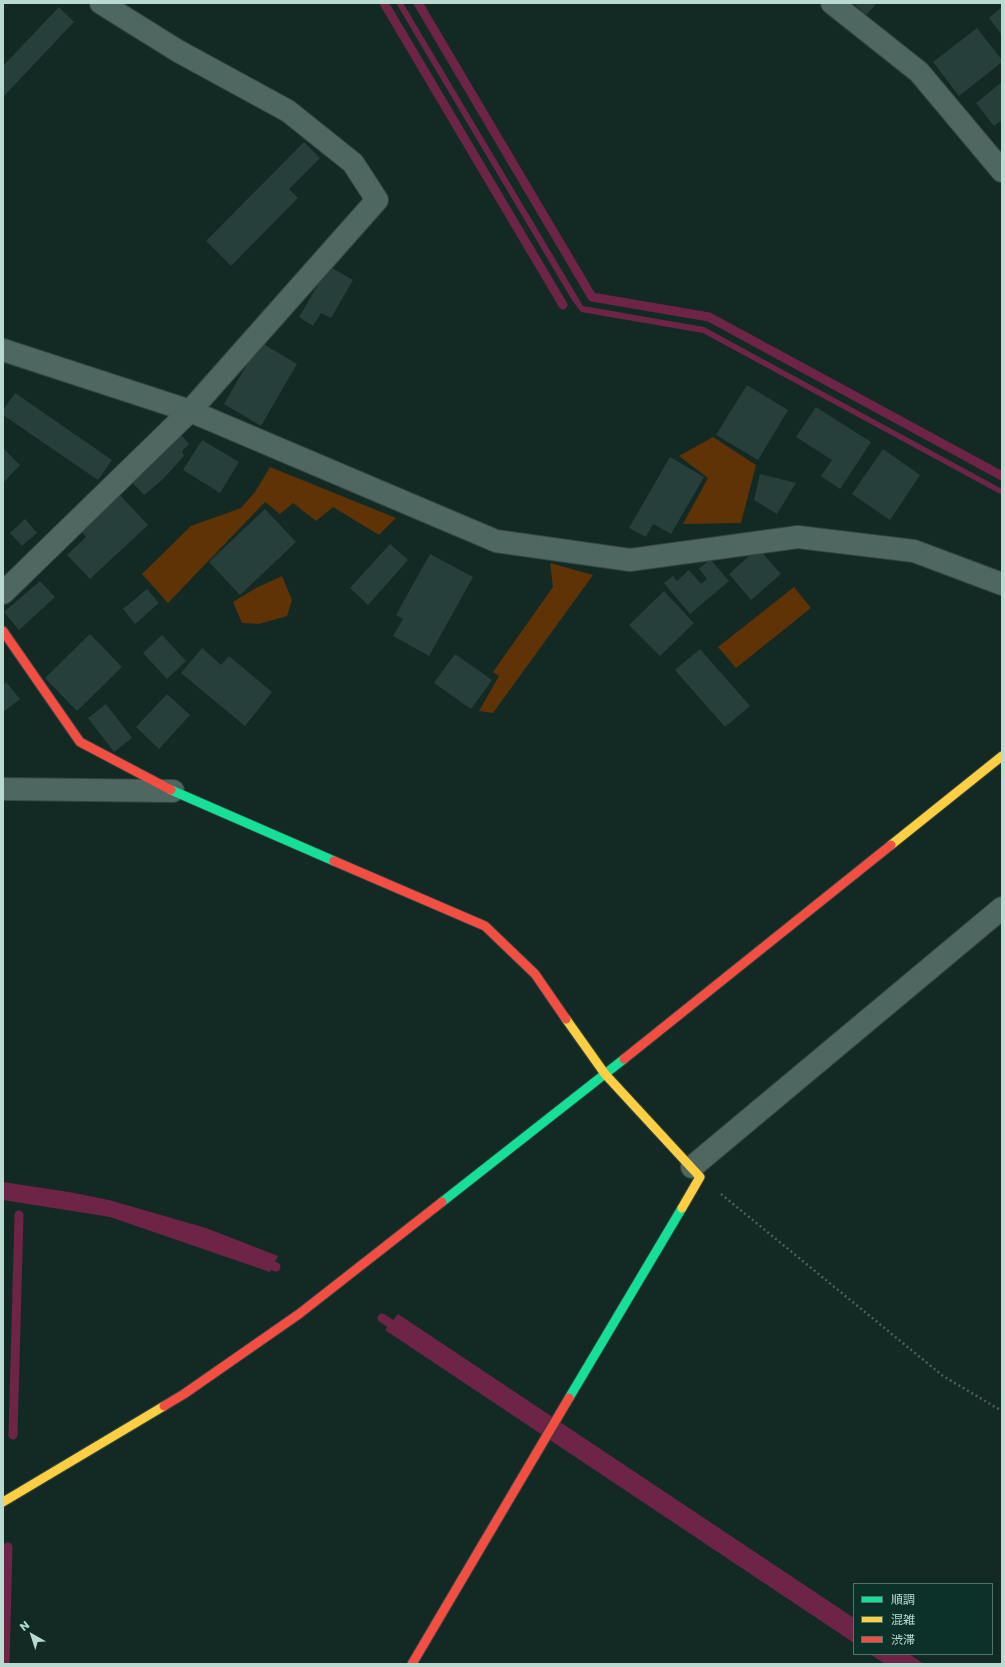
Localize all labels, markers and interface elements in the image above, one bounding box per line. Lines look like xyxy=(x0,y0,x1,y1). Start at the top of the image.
legend xyxy=(853,1583,993,1655)
text: 順調 xyxy=(891,1591,915,1608)
text: 混雑 xyxy=(891,1611,915,1628)
north arrow xyxy=(12,1615,52,1655)
text: N xyxy=(16,1617,33,1634)
text: 渋滞 xyxy=(891,1631,915,1648)

